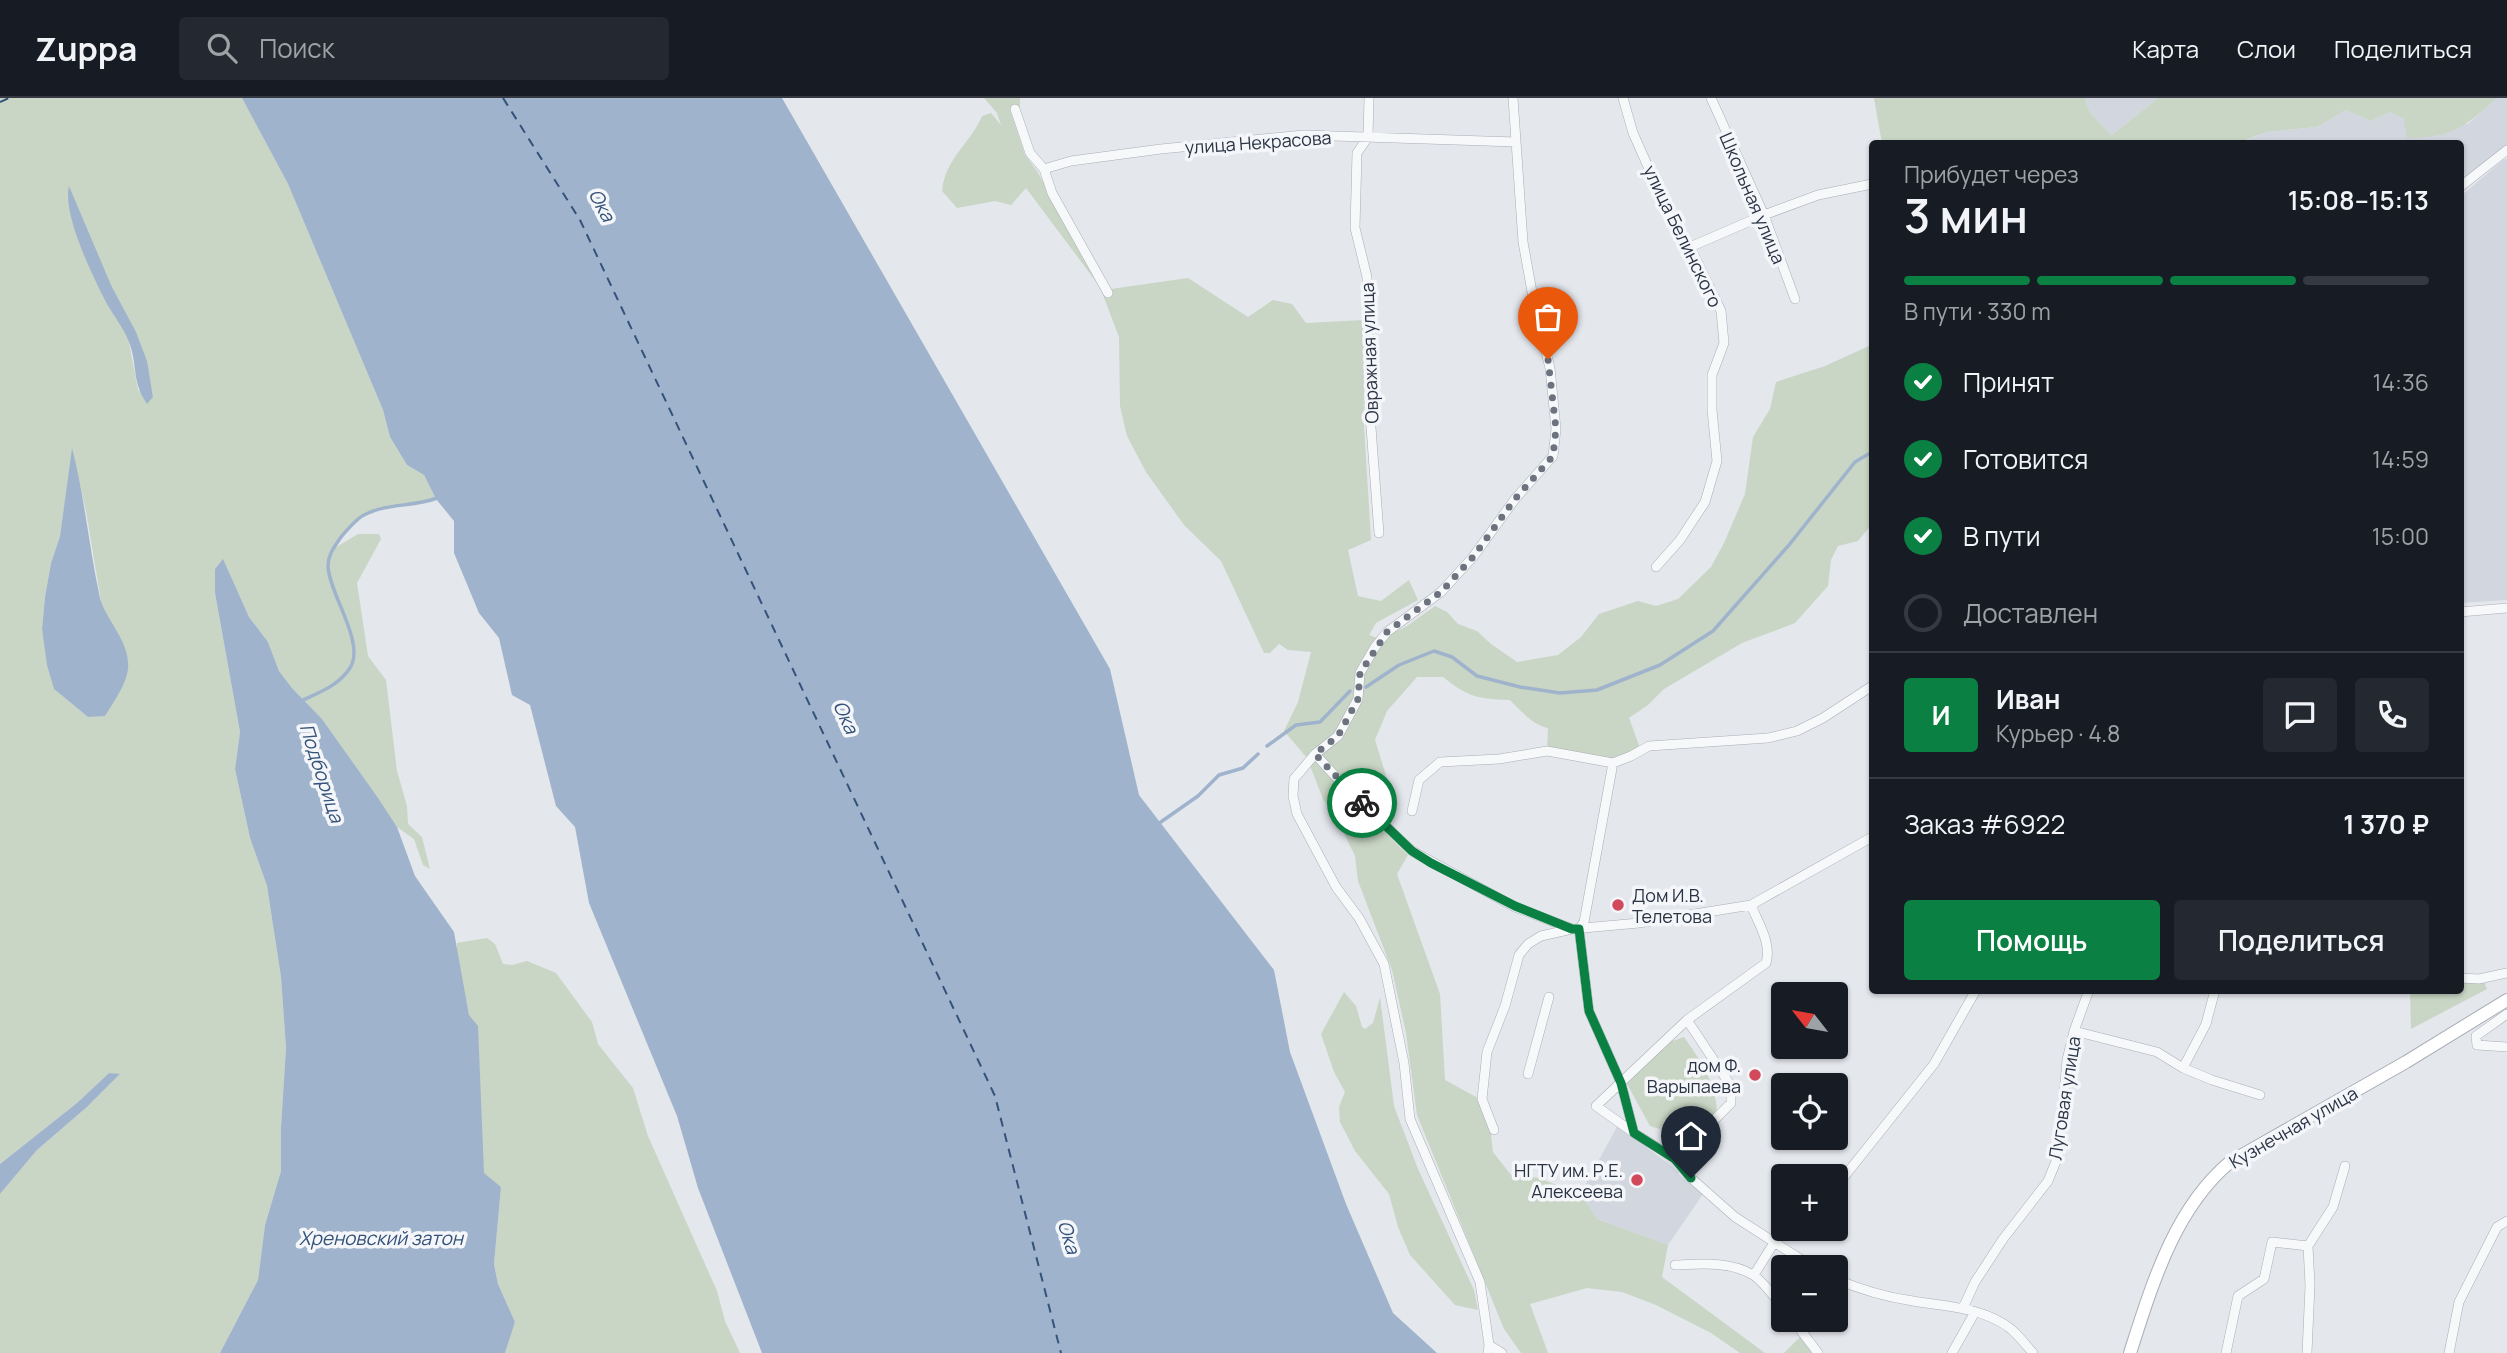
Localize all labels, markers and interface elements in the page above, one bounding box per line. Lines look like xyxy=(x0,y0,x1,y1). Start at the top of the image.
search box xyxy=(179,17,669,80)
text: Zuppa xyxy=(35,26,137,71)
icon: search xyxy=(203,29,241,67)
text: Поиск xyxy=(259,30,335,66)
text: Карта xyxy=(2132,32,2199,65)
text: Слои xyxy=(2237,32,2296,65)
text: Поделиться xyxy=(2334,32,2472,65)
street label: улица Некрасова xyxy=(1184,125,1332,159)
street label: Школьная улица xyxy=(1715,129,1791,267)
text: Прибудет через xyxy=(1904,158,2079,190)
street label: улица Белинского xyxy=(1638,161,1728,311)
text: 15:08–15:13 xyxy=(2288,182,2429,218)
water label: Ока xyxy=(583,184,622,227)
text: 3 мин xyxy=(1904,184,2028,247)
street label: Овражная улица xyxy=(1355,282,1383,424)
pin xyxy=(1518,287,1578,359)
text: В пути · 330 m xyxy=(1904,295,2051,327)
icon: bag xyxy=(1529,298,1567,336)
icon: check xyxy=(1904,363,1942,401)
text: Принят xyxy=(1963,364,2054,400)
text: 14:36 xyxy=(2373,366,2429,398)
icon: check xyxy=(1904,440,1942,478)
text: Готовится xyxy=(1963,441,2088,477)
text: 14:59 xyxy=(2372,443,2429,475)
icon: check xyxy=(1904,517,1942,555)
text: В пути xyxy=(1963,518,2041,554)
text: 15:00 xyxy=(2372,520,2429,552)
text: Доставлен xyxy=(1963,595,2098,631)
button: chat xyxy=(2263,678,2337,752)
button: phone xyxy=(2355,678,2429,752)
text: Иван xyxy=(1996,681,2060,717)
water label: Ока xyxy=(827,696,865,739)
text: И xyxy=(1932,697,1950,733)
text: Курьер · 4.8 xyxy=(1996,717,2120,749)
water label: Подборица xyxy=(294,720,351,827)
courier xyxy=(1327,768,1397,838)
icon: bike xyxy=(1343,784,1381,822)
text: Заказ #6922 xyxy=(1904,806,2065,842)
text: 1 370 ₽ xyxy=(2343,806,2429,842)
place label: Дом И.В. Телетова xyxy=(1632,883,1712,928)
marker: Дом И.В. Телетова xyxy=(1610,897,1626,913)
button: Помощь xyxy=(1904,900,2160,980)
button: Поделиться xyxy=(2174,900,2429,980)
north arrow xyxy=(1771,982,1848,1059)
map controls xyxy=(1771,982,1848,1332)
street label: Луговая улица xyxy=(2042,1034,2086,1162)
place label: дом Ф. Варыпаева xyxy=(1647,1053,1741,1098)
marker: дом Ф. Варыпаева xyxy=(1747,1067,1763,1083)
button: locate xyxy=(1771,1073,1848,1150)
street label: Кузнечная улица xyxy=(2224,1080,2362,1174)
pin xyxy=(1661,1106,1721,1178)
icon: home xyxy=(1672,1117,1710,1155)
place label: НГТУ им. Р.Е. Алексеева xyxy=(1514,1158,1623,1203)
button: + xyxy=(1771,1164,1848,1241)
marker: НГТУ им. Р.Е. Алексеева xyxy=(1629,1172,1645,1188)
water label: Ока xyxy=(1052,1217,1087,1258)
water label: Хреновский затон xyxy=(299,1225,465,1251)
button: − xyxy=(1771,1255,1848,1332)

